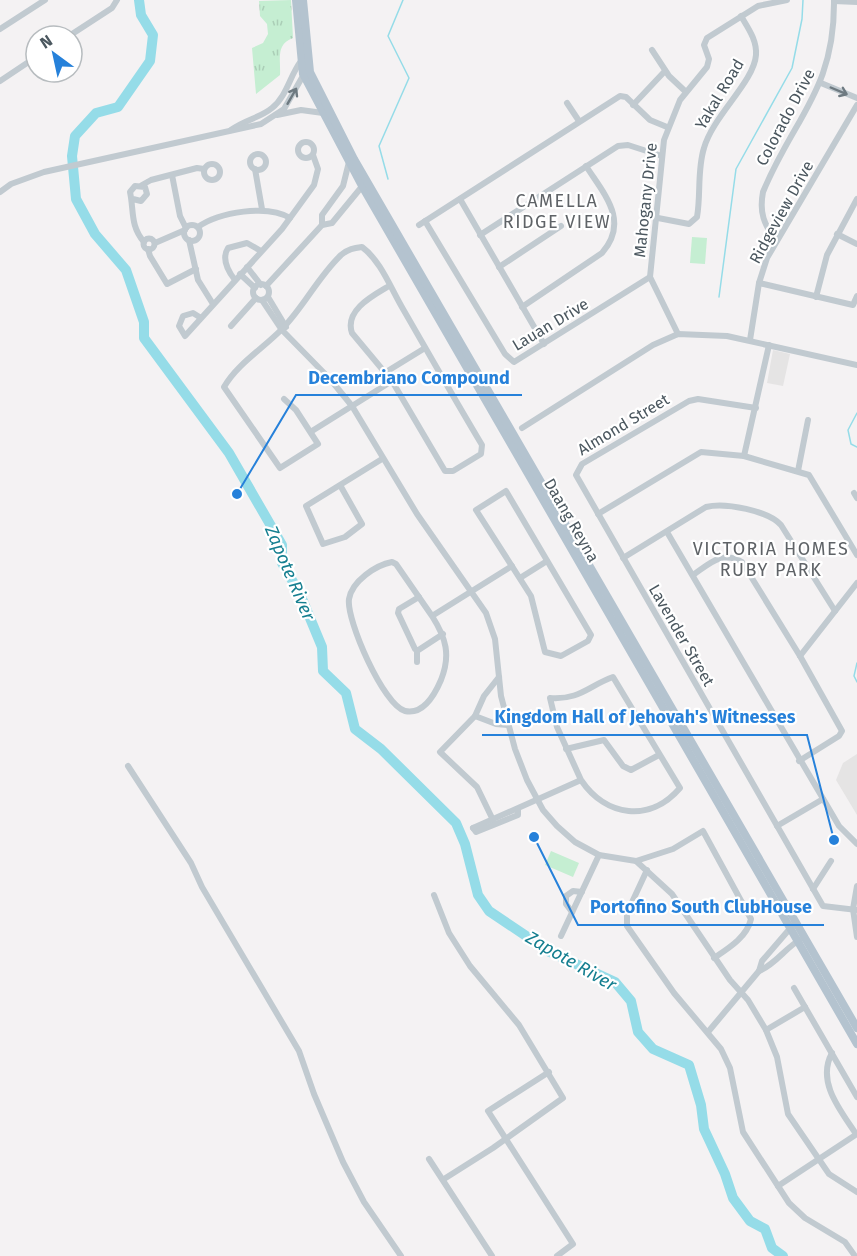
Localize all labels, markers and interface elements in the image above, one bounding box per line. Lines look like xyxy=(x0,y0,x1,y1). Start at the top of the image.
north arrow xyxy=(24,24,84,84)
text: N xyxy=(36,31,56,53)
street label: Yakal Road xyxy=(691,56,748,133)
street label: Colorado Drive xyxy=(752,66,819,169)
one-way arrow xyxy=(829,86,848,97)
one-way arrow xyxy=(286,88,298,105)
street label: Mahogany Drive xyxy=(630,142,661,258)
street label: Ridgeview Drive xyxy=(745,157,818,267)
district label: CAMELLA RIDGE VIEW xyxy=(503,190,611,233)
street label: Lauan Drive xyxy=(509,294,592,355)
callout: Decembriano Compound xyxy=(296,359,522,395)
text: Decembriano Compound xyxy=(308,367,510,389)
street label: Almond Street xyxy=(574,390,673,459)
street label: Daang Reyna xyxy=(540,475,603,565)
water label: Zapote River xyxy=(260,521,320,625)
district label: VICTORIA HOMES RUBY PARK xyxy=(693,538,849,581)
street label: Lavender Street xyxy=(645,581,718,690)
callout: Kingdom Hall of Jehovah's Witnesses xyxy=(482,699,807,735)
text: Kingdom Hall of Jehovah's Witnesses xyxy=(495,706,796,728)
callout: Portofino South ClubHouse xyxy=(578,889,824,925)
text: Portofino South ClubHouse xyxy=(590,896,812,918)
water label: Zapote River xyxy=(521,926,621,996)

